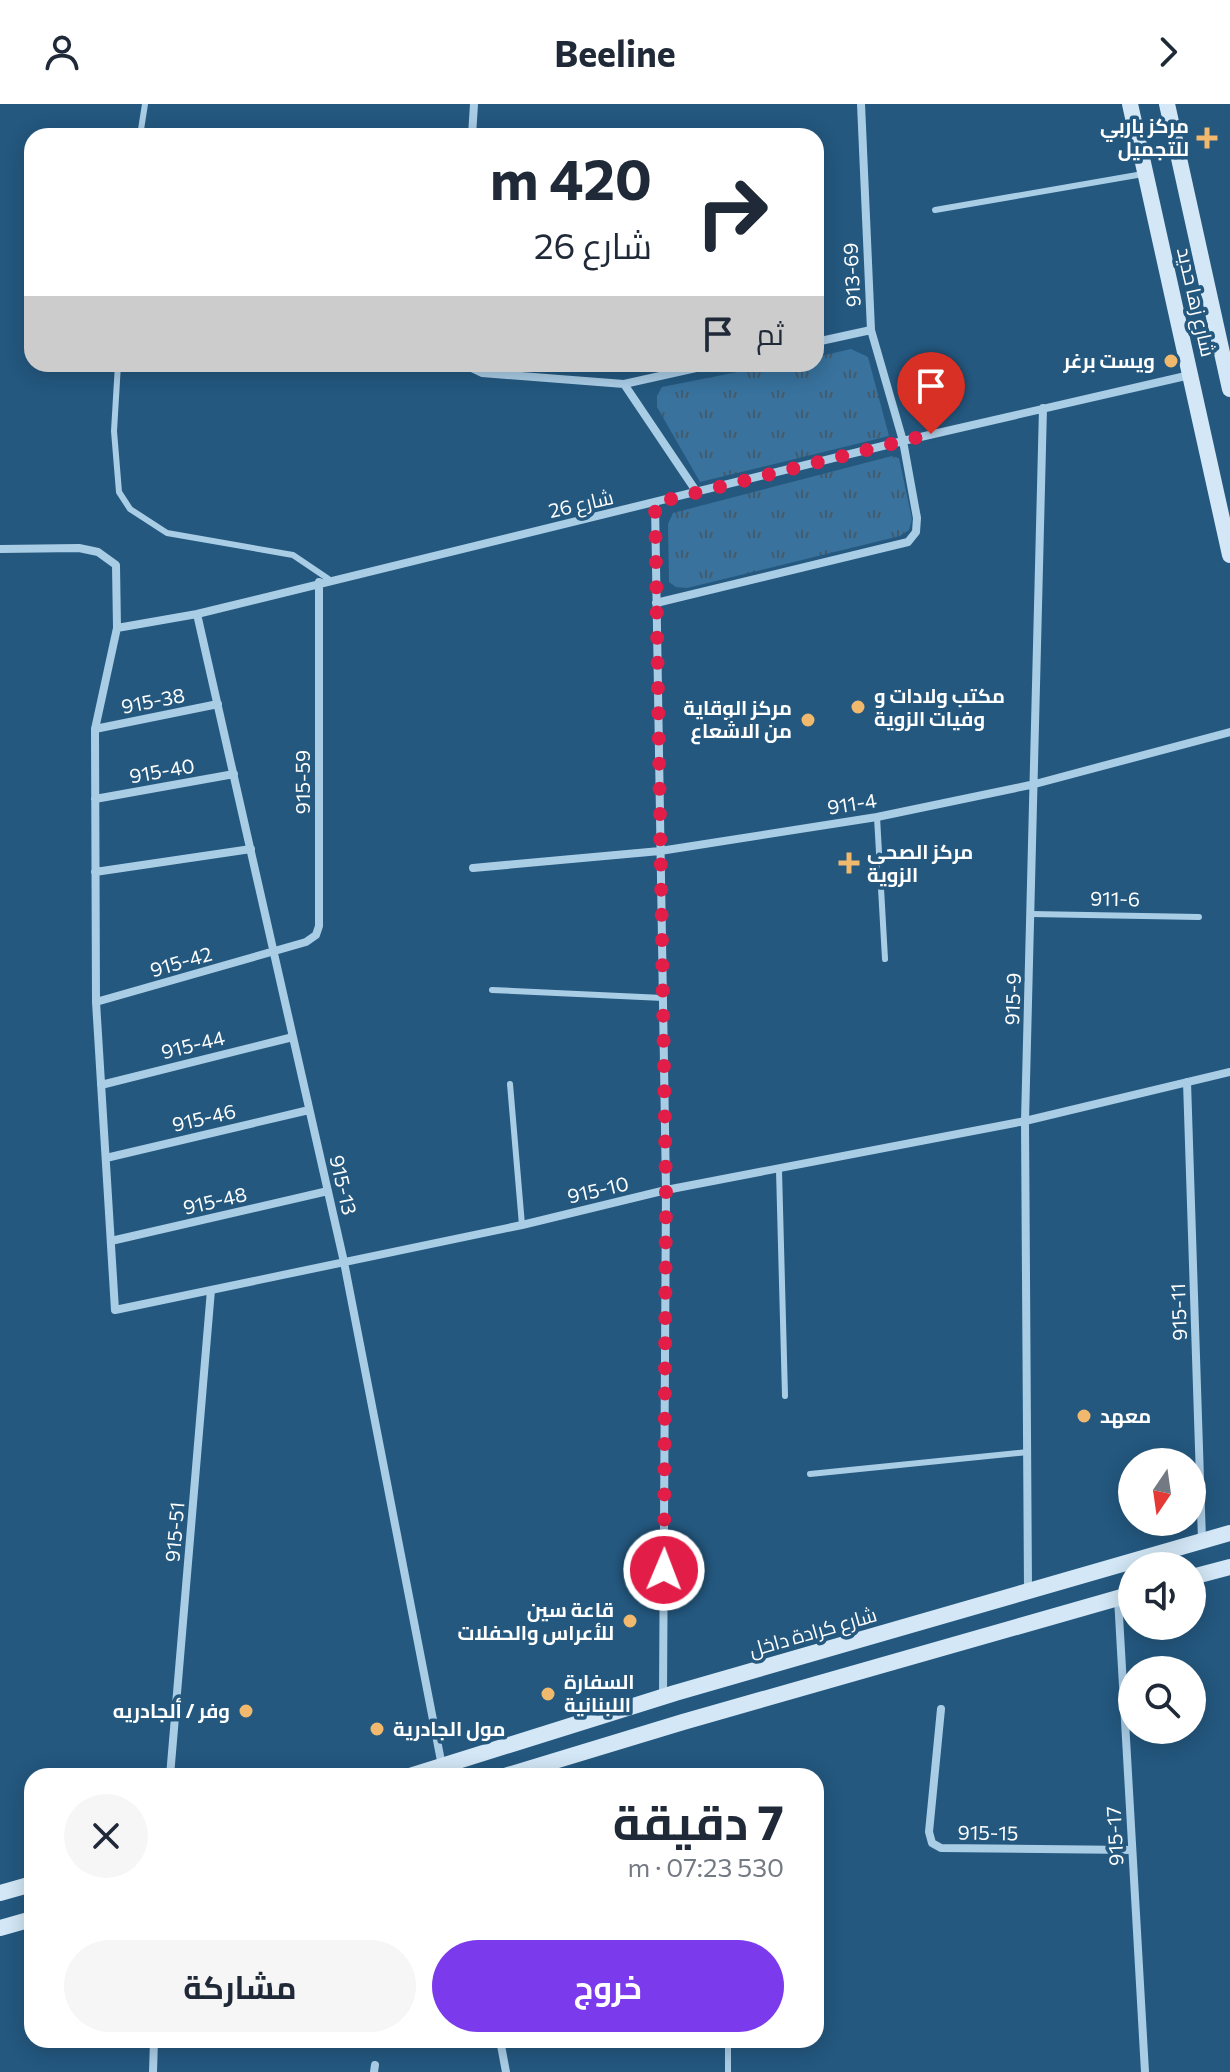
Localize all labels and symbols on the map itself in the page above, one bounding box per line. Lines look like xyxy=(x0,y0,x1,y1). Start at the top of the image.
place label: مركز باربي للتجميل xyxy=(1100,113,1189,161)
marker: مركز باربي للتجميل xyxy=(1196,127,1218,149)
street label: 913-69 xyxy=(837,242,865,308)
street label: شارع زها حديد xyxy=(1170,245,1221,359)
place label: ويست برغر xyxy=(1062,348,1155,373)
pin xyxy=(897,352,965,434)
marker: ويست برغر xyxy=(1162,352,1180,370)
street label: شارع 26 xyxy=(546,484,616,525)
street label: 915-38 xyxy=(119,682,187,718)
place label: مكتب ولادات و وفيات الزوية xyxy=(874,683,1005,731)
place label: مركز الوقاية من الاشعاع xyxy=(683,695,792,745)
marker: مكتب ولادات و وفيات الزوية xyxy=(849,698,867,716)
marker: مركز الوقاية من الاشعاع xyxy=(799,711,817,729)
street label: 915-59 xyxy=(290,750,314,814)
street label: 915-40 xyxy=(127,752,196,788)
street label: 911-4 xyxy=(825,787,878,819)
place label: مركز الصحي الزوية xyxy=(867,839,973,887)
marker: مركز الصحي الزوية xyxy=(838,852,860,874)
street label: 911-6 xyxy=(1090,886,1140,910)
street label: 915-42 xyxy=(147,941,215,981)
street label: 915-9 xyxy=(999,972,1025,1026)
street label: 915-44 xyxy=(158,1025,227,1063)
street label: 915-46 xyxy=(170,1098,238,1136)
street label: 915-13 xyxy=(325,1153,362,1217)
street label: 915-10 xyxy=(565,1170,631,1208)
street label: 915-48 xyxy=(181,1181,249,1219)
street label: 915-11 xyxy=(1165,1283,1191,1341)
place label: معهد xyxy=(1100,1403,1151,1429)
marker: معهد xyxy=(1075,1407,1093,1425)
north arrow xyxy=(1118,1448,1206,1536)
street label: 915-51 xyxy=(159,1501,189,1563)
position arrow xyxy=(622,1528,706,1612)
place label: قاعة سين للأعراس والحفلات xyxy=(457,1597,614,1645)
street label: شارع كرادة داخل xyxy=(746,1601,880,1664)
marker: قاعة سين للأعراس والحفلات xyxy=(621,1612,639,1630)
place label: السفارة اللبنانية xyxy=(564,1669,635,1717)
marker: السفارة اللبنانية xyxy=(539,1685,557,1703)
place label: وفر / ألجادريه xyxy=(113,1697,230,1723)
marker: وفر / ألجادريه xyxy=(237,1702,255,1720)
place label: مول الجادرية xyxy=(393,1716,506,1741)
marker: مول الجادرية xyxy=(368,1720,386,1738)
street label: 915-17 xyxy=(1100,1806,1128,1867)
street label: 915-15 xyxy=(957,1819,1019,1845)

